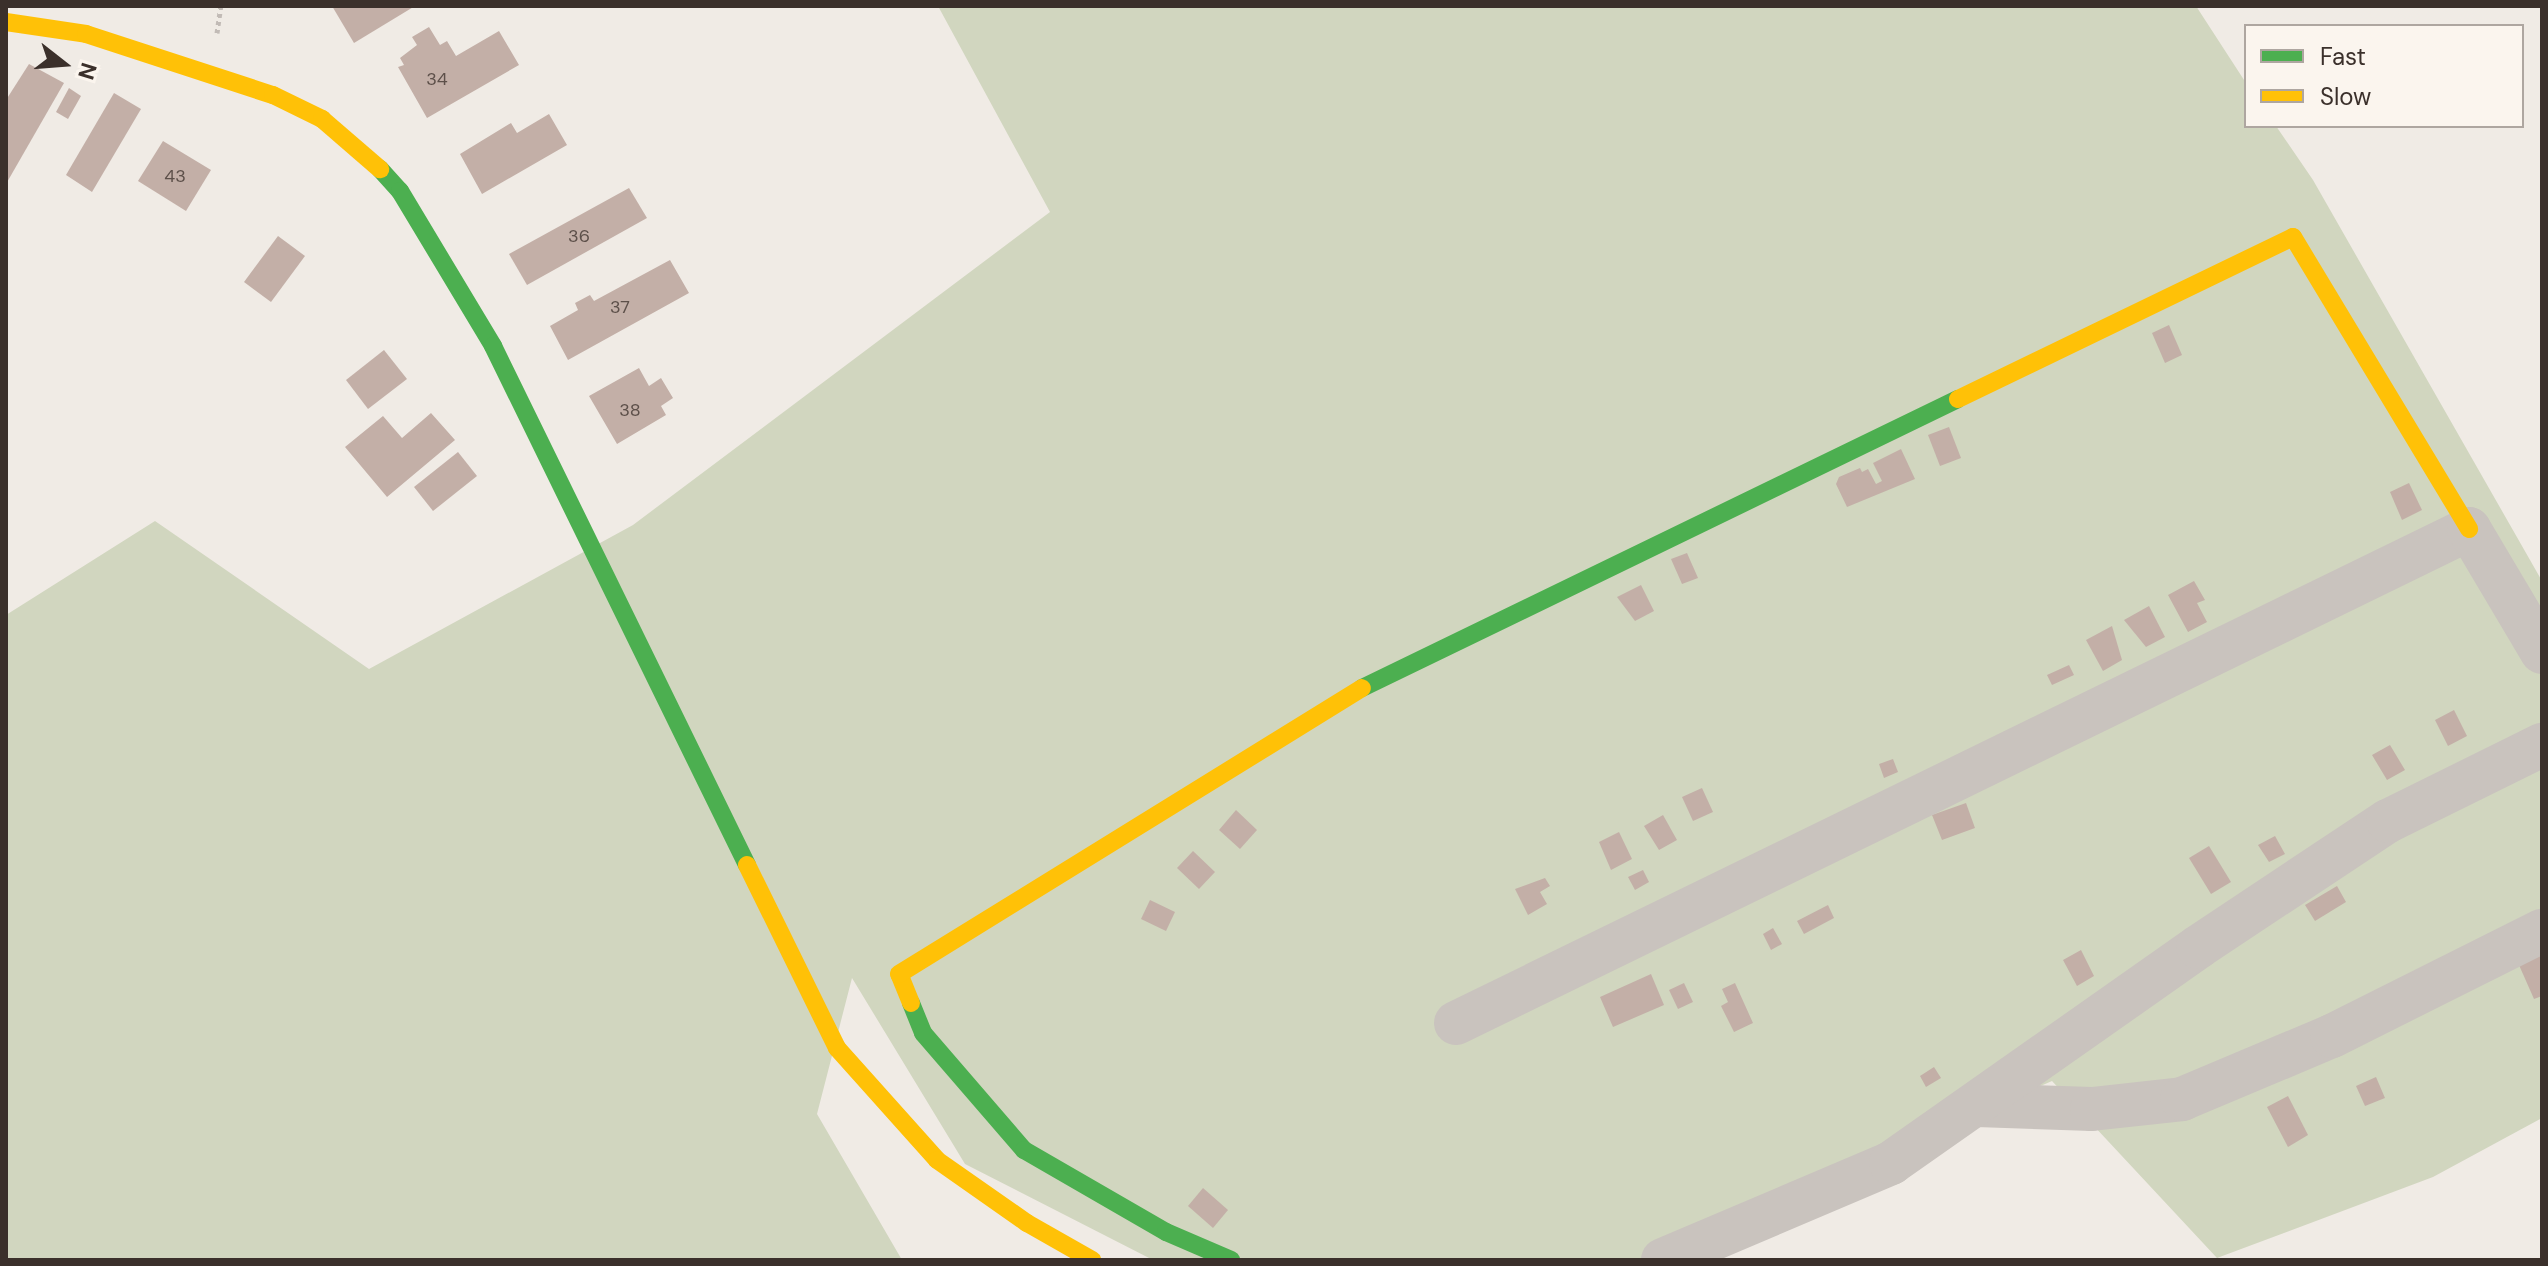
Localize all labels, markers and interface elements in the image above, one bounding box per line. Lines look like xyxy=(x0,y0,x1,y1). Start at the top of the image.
north arrow xyxy=(24,24,104,104)
legend xyxy=(2244,24,2524,128)
text: Fast xyxy=(2320,41,2366,72)
text: N xyxy=(71,59,104,83)
house number: 34 xyxy=(426,68,448,90)
text: Slow xyxy=(2320,81,2371,112)
house number: 43 xyxy=(164,165,186,187)
house number: 36 xyxy=(568,225,590,247)
house number: 37 xyxy=(610,296,630,318)
house number: 38 xyxy=(619,399,641,421)

